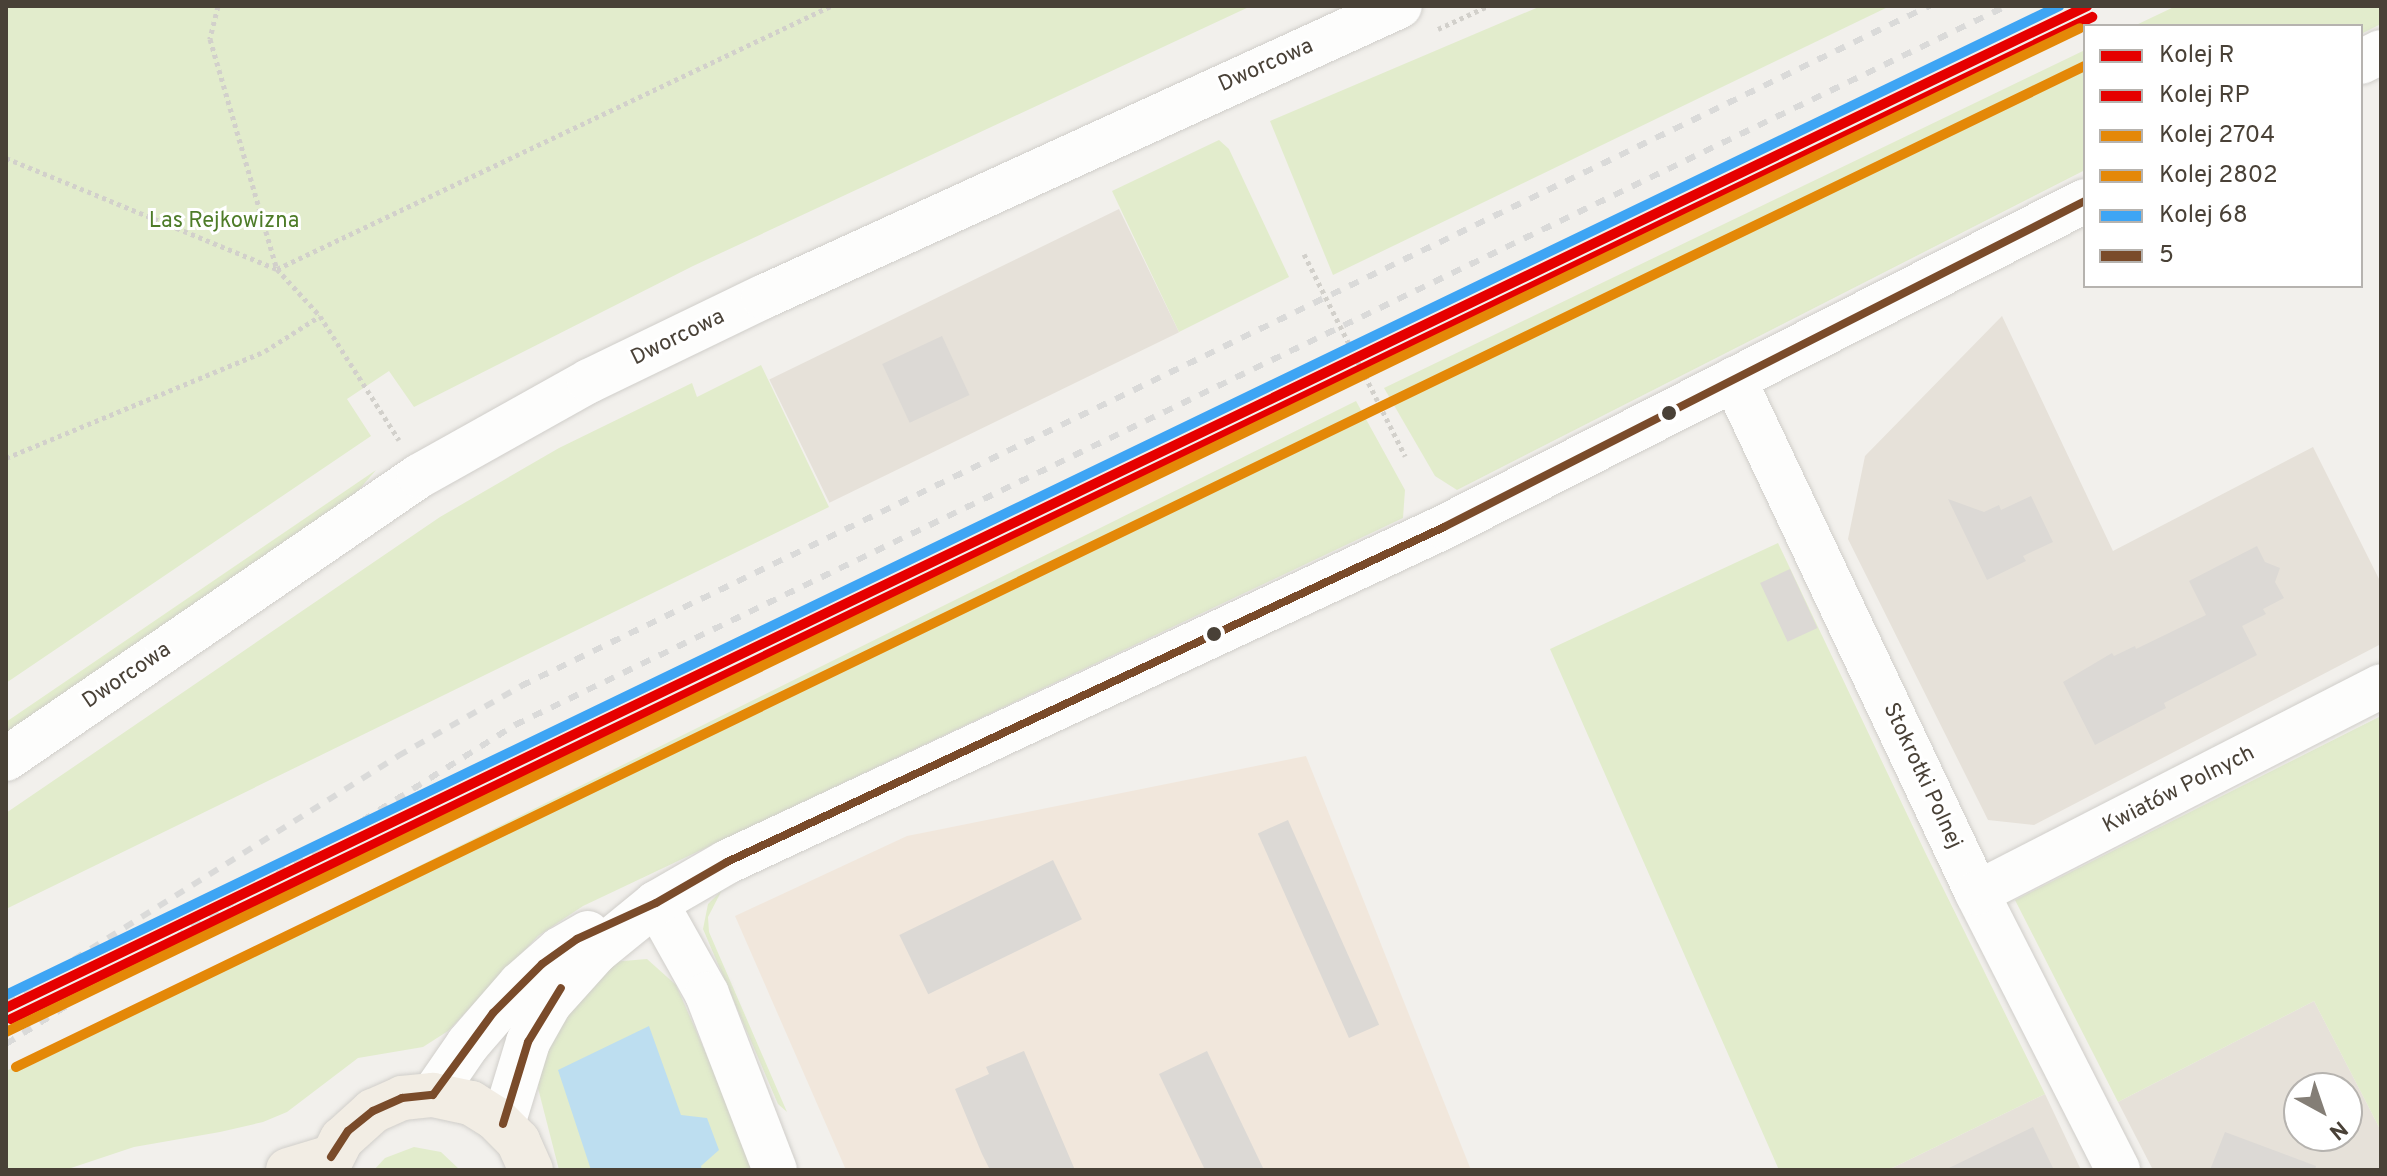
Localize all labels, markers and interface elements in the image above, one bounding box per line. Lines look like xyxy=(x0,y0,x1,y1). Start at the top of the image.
legend xyxy=(2083,24,2363,288)
street label: Dworcowa xyxy=(1215,33,1317,99)
text: Kolej R xyxy=(2159,41,2235,71)
text: Kolej RP xyxy=(2159,81,2250,111)
text: Kolej 2704 xyxy=(2159,121,2275,151)
text: Kolej 2802 xyxy=(2159,161,2278,191)
text: Kolej 68 xyxy=(2159,201,2248,231)
park label: Las Rejkowizna xyxy=(149,209,299,235)
text: 5 xyxy=(2159,241,2174,271)
street label: Dworcowa xyxy=(627,304,729,372)
unlabelled marker xyxy=(1661,405,1677,421)
unlabelled marker xyxy=(1206,626,1222,642)
street label: Dworcowa xyxy=(78,637,176,715)
street label: Stokrotki Polnej xyxy=(1877,699,1967,853)
street label: Kwiatów Polnych xyxy=(2099,740,2259,840)
north arrow xyxy=(2283,1072,2363,1152)
text: N xyxy=(2323,1114,2352,1145)

